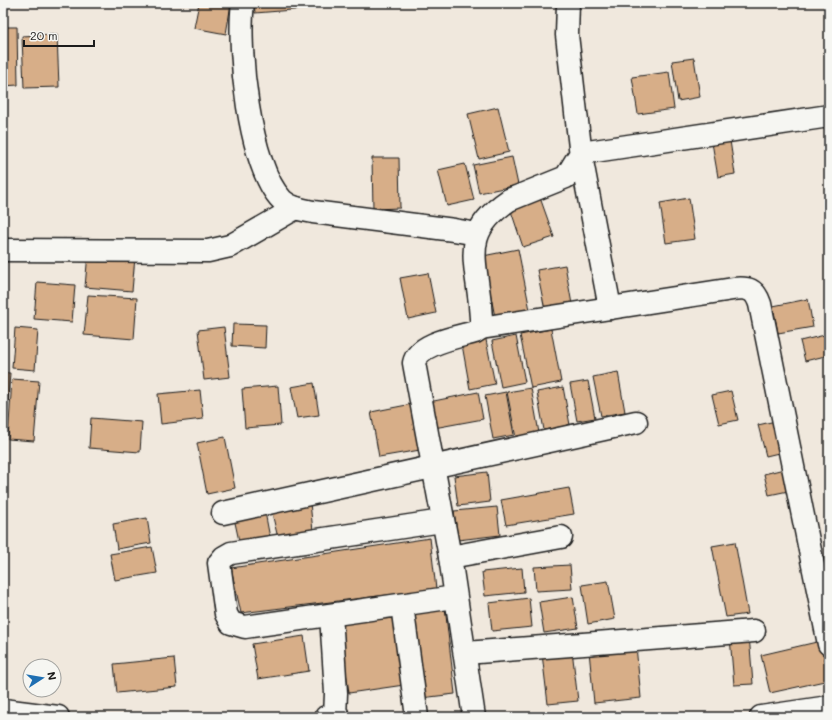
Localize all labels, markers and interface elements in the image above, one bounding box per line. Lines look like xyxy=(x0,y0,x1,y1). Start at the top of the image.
scale bar xyxy=(24,22,94,48)
text: 20 m xyxy=(30,27,58,43)
north arrow xyxy=(22,658,62,698)
text: N xyxy=(44,670,60,681)

